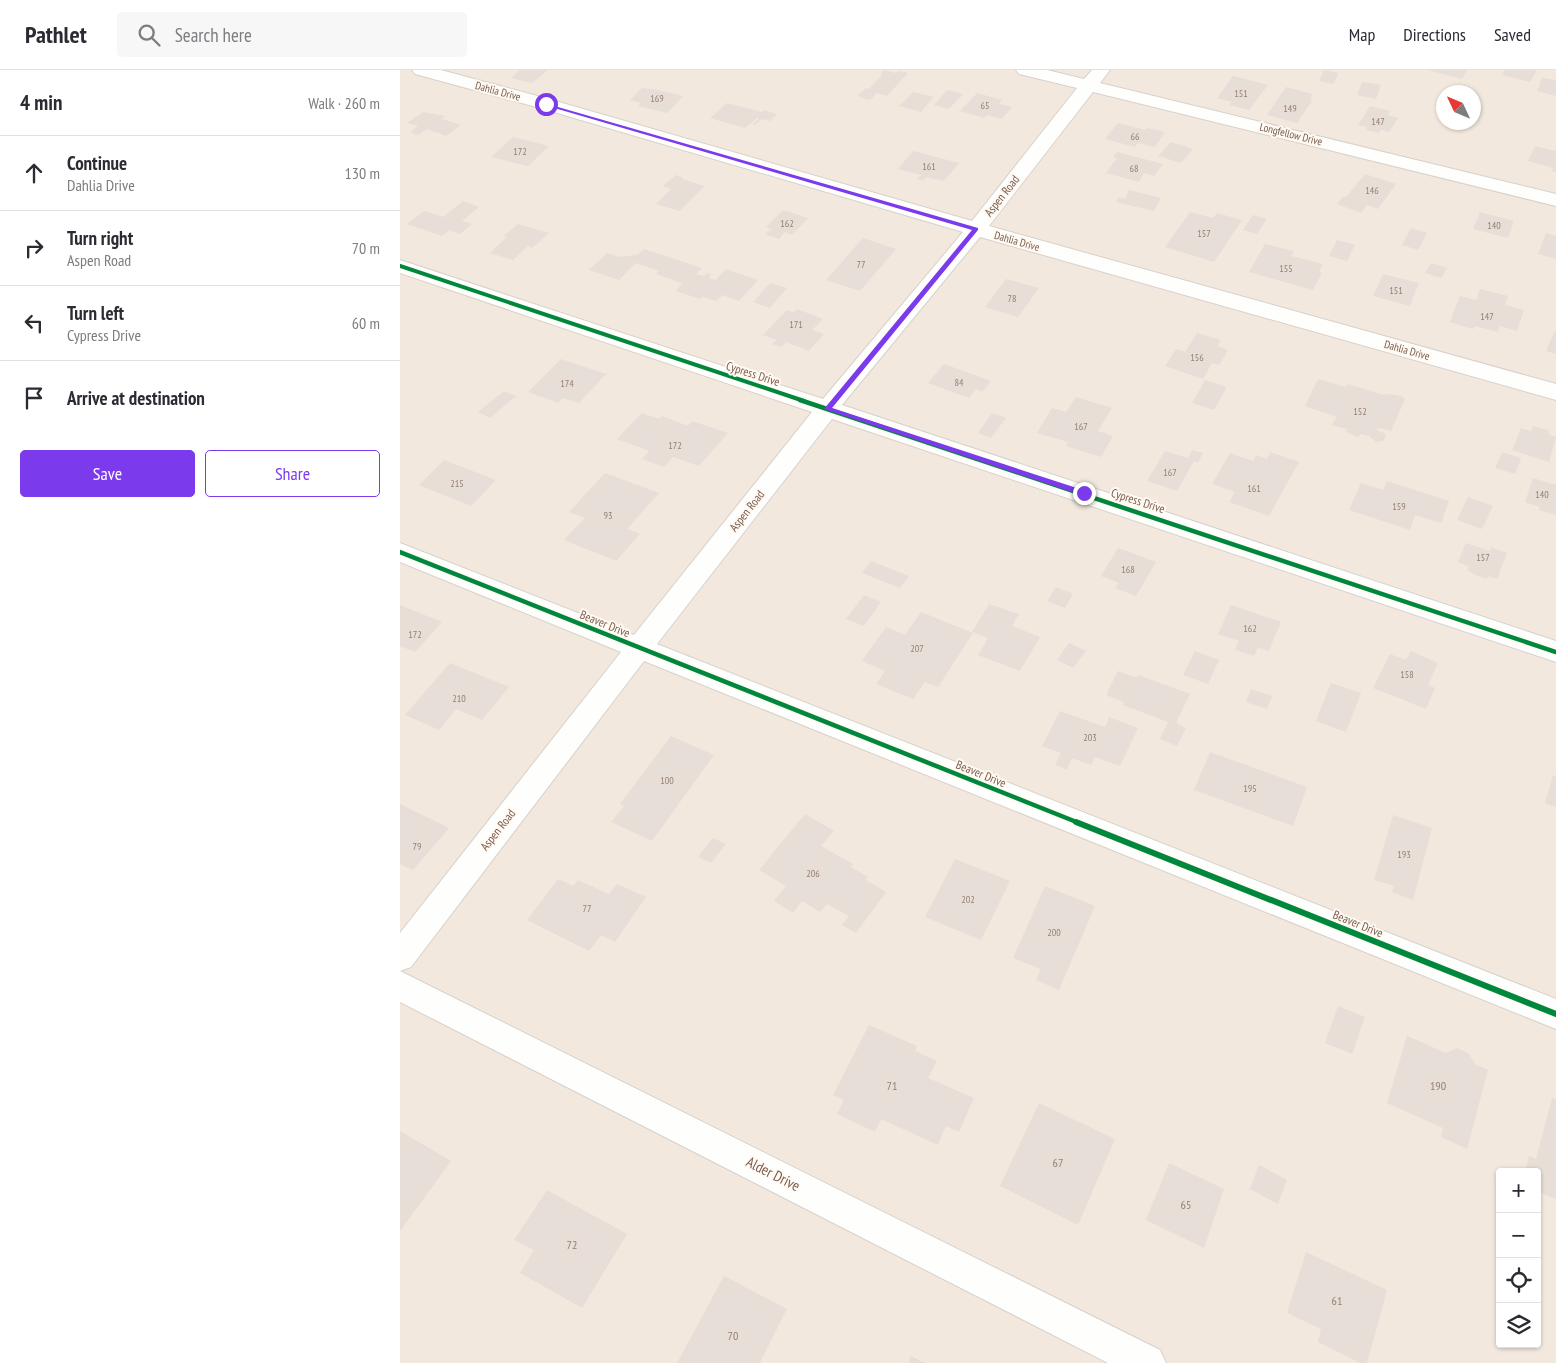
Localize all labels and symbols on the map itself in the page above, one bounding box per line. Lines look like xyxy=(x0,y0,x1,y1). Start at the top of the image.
street label: Dahlia Drive xyxy=(474,78,523,104)
north arrow xyxy=(1436,85,1481,130)
house number: 151 xyxy=(1234,87,1248,100)
house number: 169 xyxy=(650,92,664,105)
route start xyxy=(535,93,558,116)
house number: 65 xyxy=(981,99,990,112)
house number: 149 xyxy=(1283,102,1297,115)
house number: 147 xyxy=(1371,115,1385,128)
street label: Longfellow Drive xyxy=(1258,119,1324,149)
house number: 66 xyxy=(1131,130,1140,143)
house number: 172 xyxy=(513,145,527,158)
house number: 161 xyxy=(922,160,936,173)
house number: 68 xyxy=(1130,162,1139,175)
street label: Aspen Road xyxy=(981,172,1022,219)
house number: 146 xyxy=(1365,184,1379,197)
house number: 162 xyxy=(780,217,794,230)
house number: 140 xyxy=(1487,219,1501,232)
house number: 157 xyxy=(1197,227,1211,240)
street label: Dahlia Drive xyxy=(993,228,1042,254)
house number: 77 xyxy=(857,258,866,271)
house number: 155 xyxy=(1279,262,1293,275)
house number: 151 xyxy=(1389,284,1403,297)
house number: 78 xyxy=(1008,292,1017,305)
house number: 147 xyxy=(1480,310,1494,323)
house number: 171 xyxy=(789,318,803,331)
street label: Dahlia Drive xyxy=(1383,337,1432,363)
house number: 156 xyxy=(1190,351,1204,364)
street label: Cypress Drive xyxy=(724,358,782,389)
house number: 84 xyxy=(955,376,964,389)
house number: 174 xyxy=(560,377,574,390)
house number: 152 xyxy=(1353,405,1367,418)
house number: 167 xyxy=(1074,420,1088,433)
house number: 172 xyxy=(668,439,682,452)
house number: 167 xyxy=(1163,466,1177,479)
house number: 215 xyxy=(450,477,464,490)
route end xyxy=(1073,482,1096,505)
house number: 161 xyxy=(1247,482,1261,495)
street label: Cypress Drive xyxy=(1109,485,1167,516)
street label: Aspen Road xyxy=(726,487,767,534)
house number: 140 xyxy=(1535,488,1549,501)
house number: 159 xyxy=(1392,500,1406,513)
house number: 93 xyxy=(604,509,613,522)
house number: 157 xyxy=(1476,551,1490,564)
house number: 168 xyxy=(1121,563,1135,576)
street label: Beaver Drive xyxy=(578,607,632,640)
house number: 162 xyxy=(1243,622,1257,635)
house number: 172 xyxy=(408,628,422,641)
house number: 207 xyxy=(910,642,924,655)
house number: 158 xyxy=(1400,668,1414,681)
house number: 210 xyxy=(452,692,466,705)
house number: 203 xyxy=(1083,731,1097,744)
street label: Beaver Drive xyxy=(954,757,1008,790)
house number: 100 xyxy=(660,774,674,787)
house number: 195 xyxy=(1243,782,1257,795)
street label: Aspen Road xyxy=(477,806,518,853)
house number: 79 xyxy=(413,840,422,853)
house number: 193 xyxy=(1397,848,1411,861)
house number: 206 xyxy=(806,867,820,880)
house number: 202 xyxy=(961,893,975,906)
house number: 77 xyxy=(583,902,592,915)
street label: Beaver Drive xyxy=(1331,907,1385,940)
house number: 200 xyxy=(1047,926,1061,939)
house number: 71 xyxy=(887,1078,897,1093)
house number: 190 xyxy=(1430,1078,1446,1093)
street label: Alder Drive xyxy=(743,1152,803,1195)
house number: 67 xyxy=(1053,1155,1063,1170)
house number: 65 xyxy=(1181,1197,1191,1212)
house number: 72 xyxy=(567,1237,577,1252)
house number: 61 xyxy=(1332,1293,1342,1308)
house number: 70 xyxy=(728,1328,738,1343)

